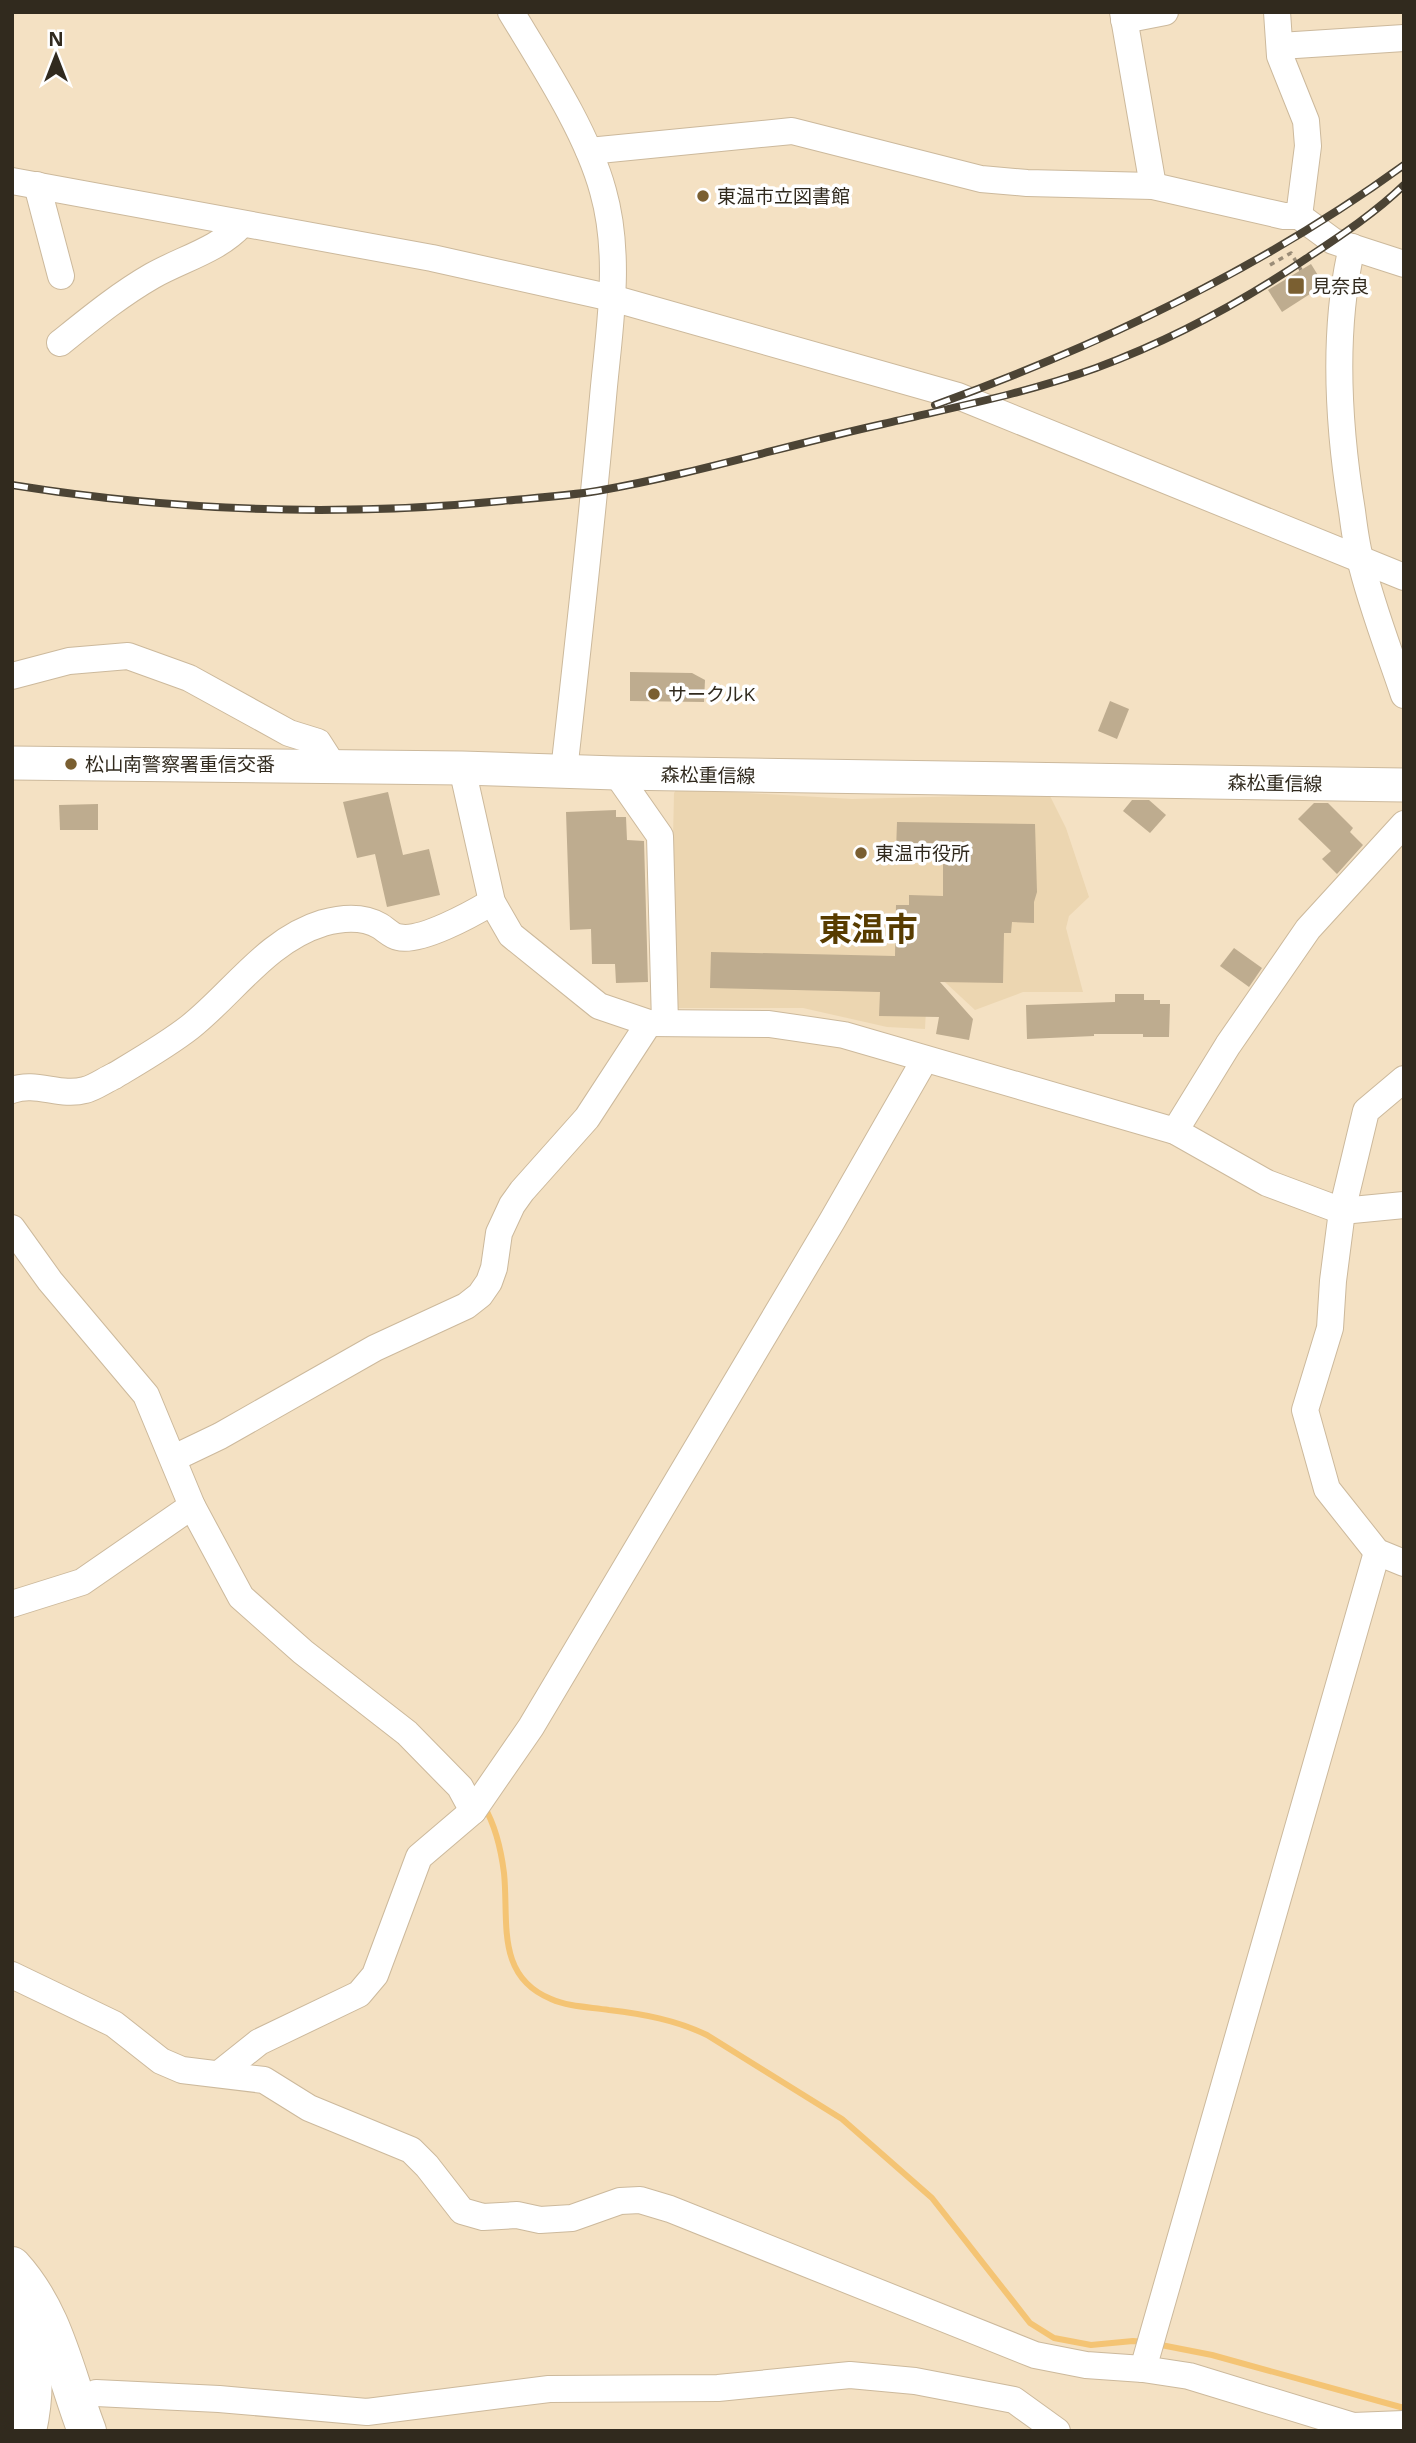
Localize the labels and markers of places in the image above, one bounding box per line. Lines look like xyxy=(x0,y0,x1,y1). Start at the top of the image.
place label: 東温市立図書館 xyxy=(717,183,850,209)
marker: 東温市立図書館 xyxy=(695,188,711,204)
place label: 見奈良 xyxy=(1312,273,1369,299)
marker: 見奈良 xyxy=(1286,276,1306,296)
place label: サークルK xyxy=(668,681,755,707)
marker: サークルK xyxy=(646,686,662,702)
place label: 松山南警察署重信交番 xyxy=(85,751,275,777)
marker: 松山南警察署重信交番 xyxy=(63,756,79,772)
place label: 東温市役所 xyxy=(875,840,970,866)
marker: 東温市役所 xyxy=(853,845,869,861)

